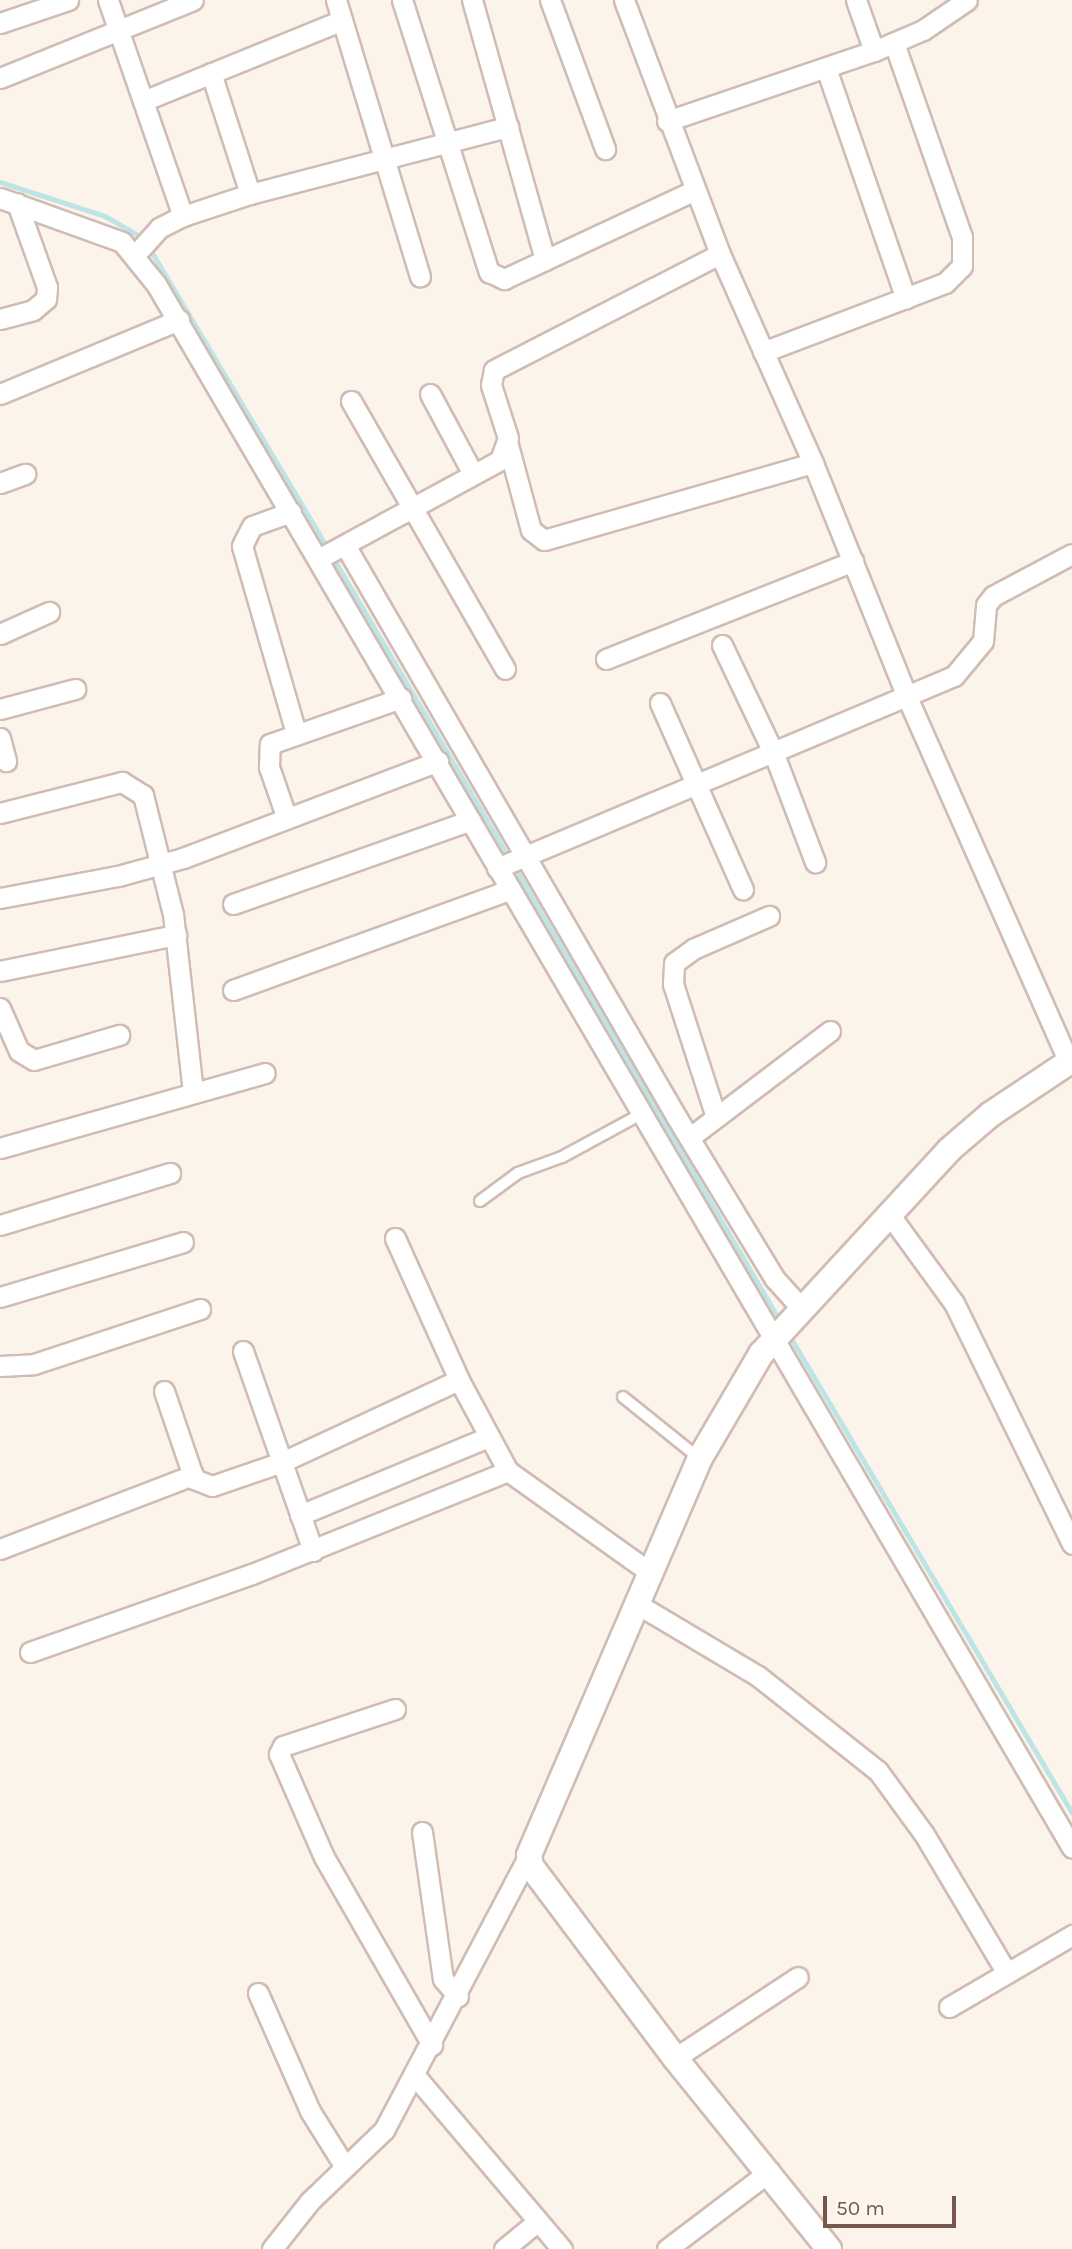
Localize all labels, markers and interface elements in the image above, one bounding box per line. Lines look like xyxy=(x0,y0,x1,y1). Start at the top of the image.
scale bar xyxy=(827,2182,960,2226)
text: 50 m xyxy=(836,2196,885,2220)

